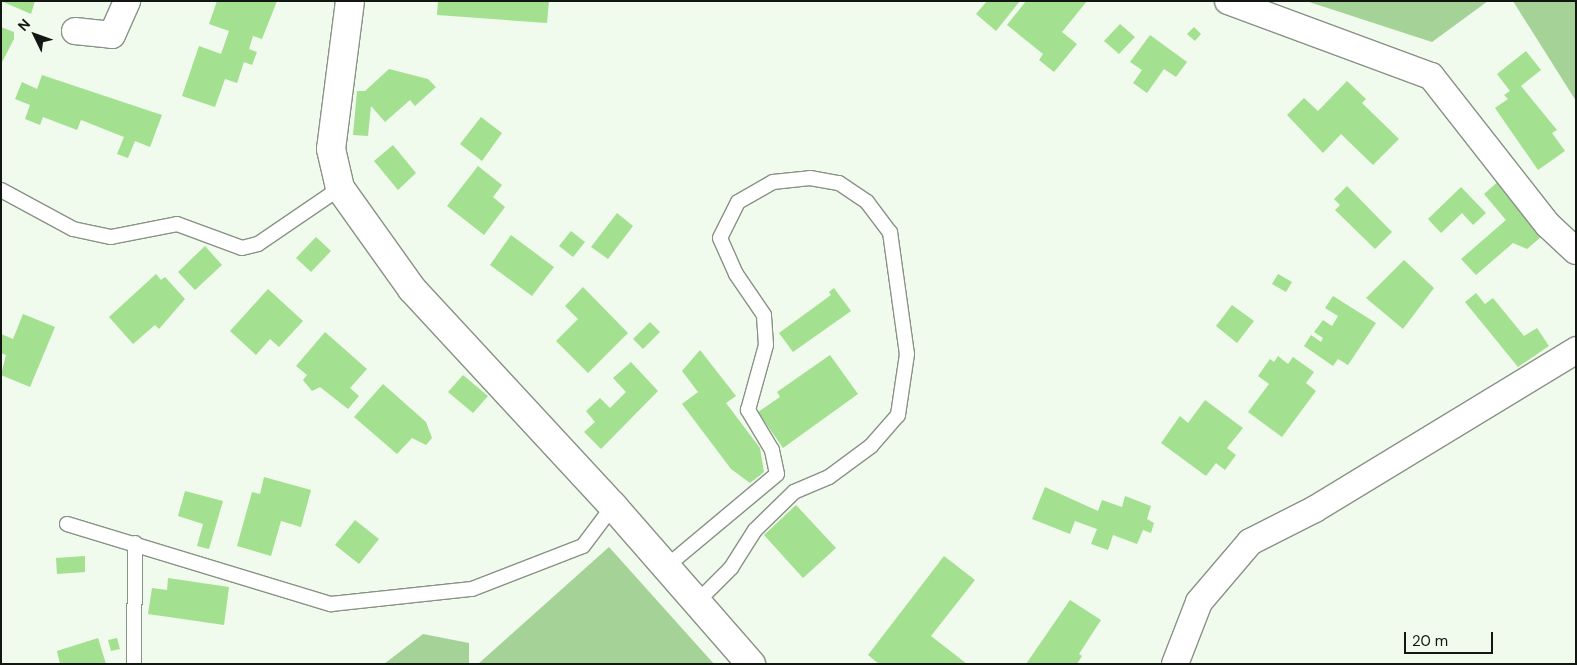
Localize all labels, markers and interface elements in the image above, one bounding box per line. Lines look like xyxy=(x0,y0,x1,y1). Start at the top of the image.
north arrow xyxy=(10,10,60,60)
text: N xyxy=(14,15,34,35)
scale bar xyxy=(1407,622,1496,654)
text: 20 m xyxy=(1412,631,1448,651)

